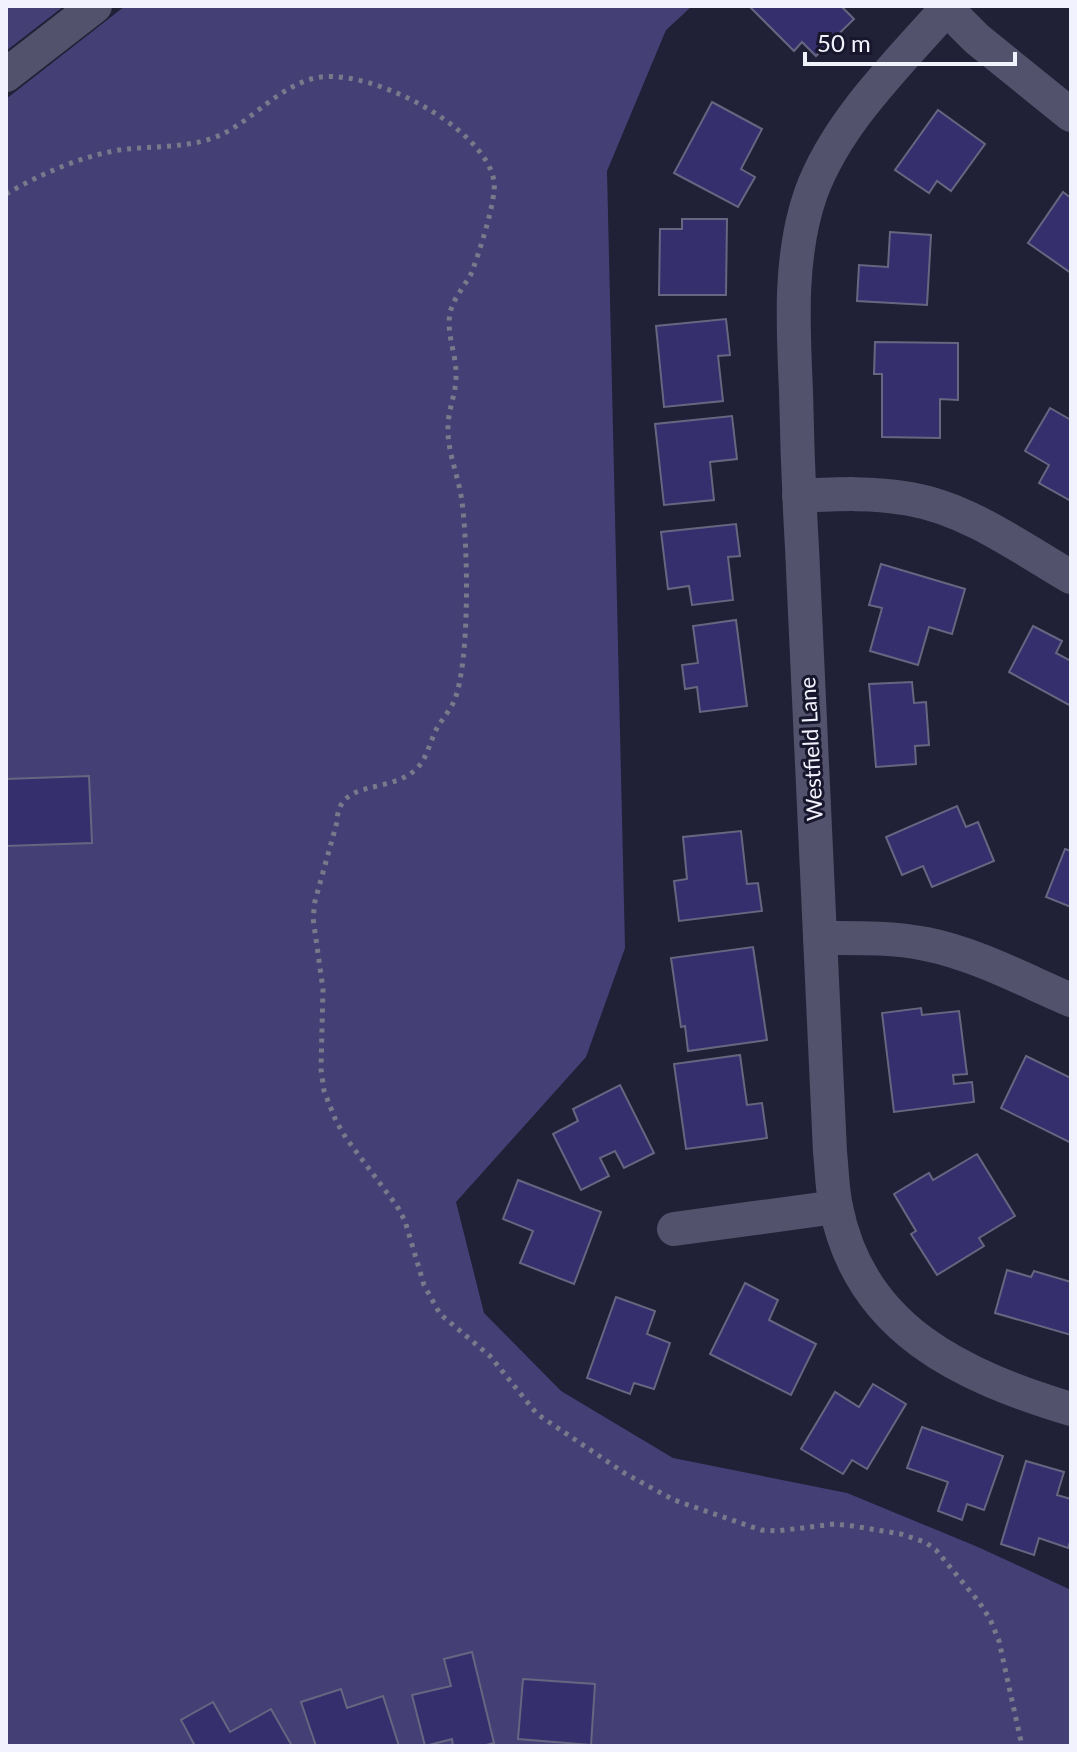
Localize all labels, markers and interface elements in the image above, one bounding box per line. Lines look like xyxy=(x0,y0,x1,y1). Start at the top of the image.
scale bar xyxy=(805,16,1015,66)
text: 50 m xyxy=(817,28,871,57)
street label: Westfield Lane xyxy=(793,676,828,822)

